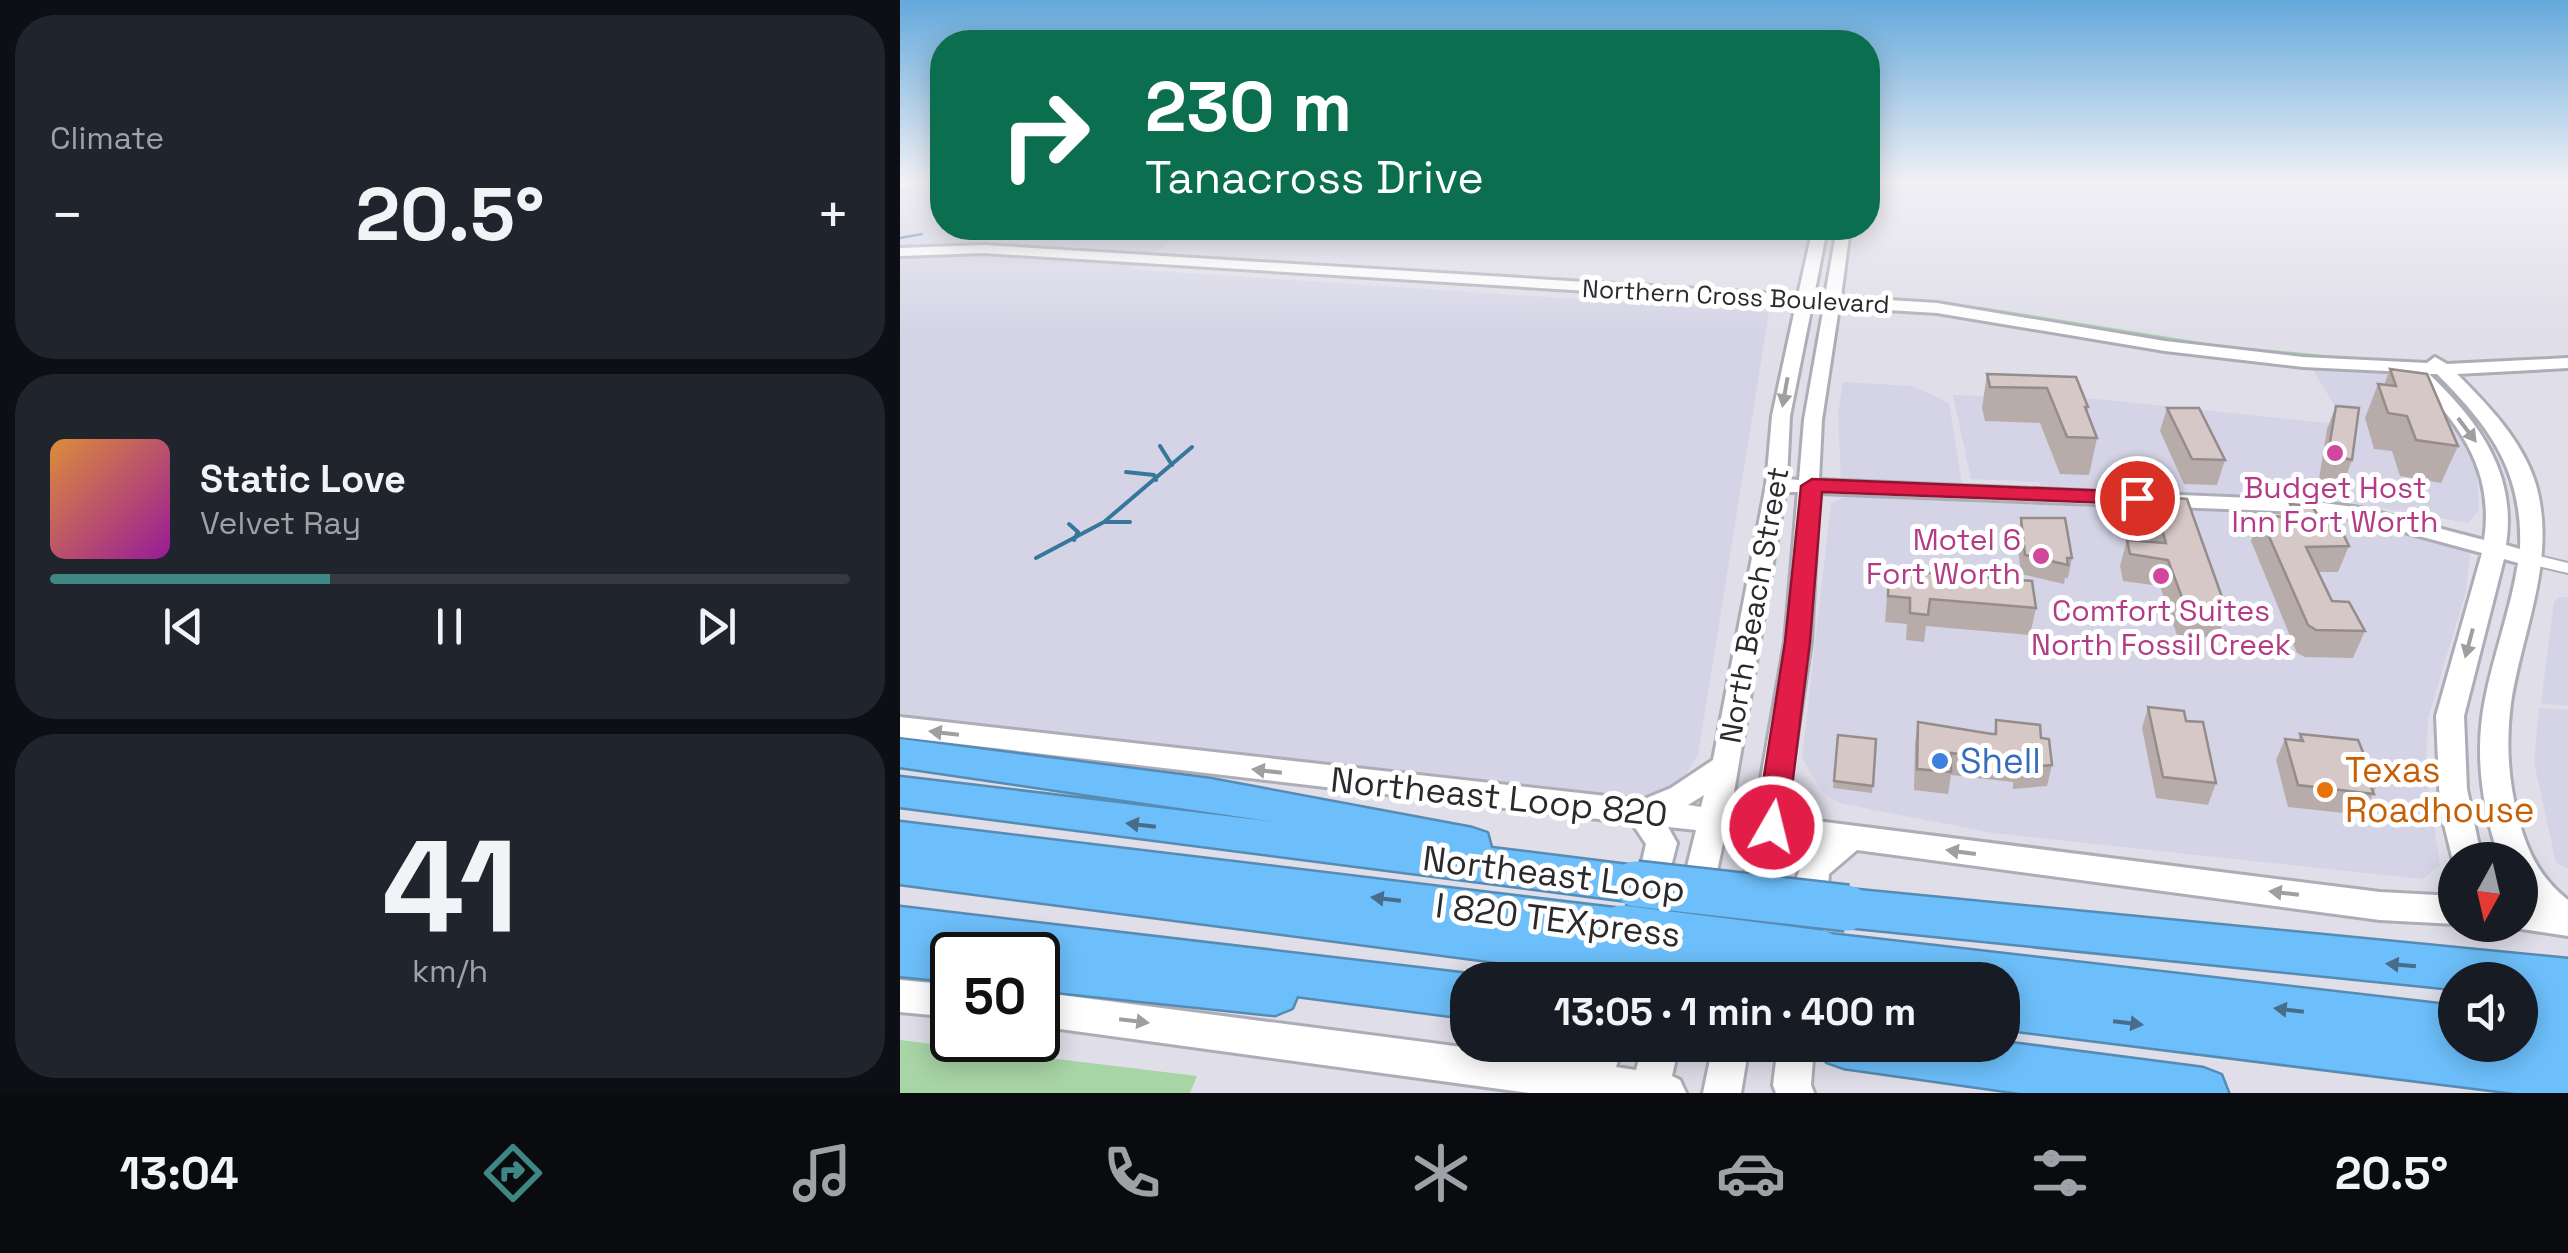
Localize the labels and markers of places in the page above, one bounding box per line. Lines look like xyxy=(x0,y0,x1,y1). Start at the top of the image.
marker: Budget Host Inn Fort Worth xyxy=(2324,442,2346,464)
pin xyxy=(2095,456,2180,541)
place label: Budget Host Inn Fort Worth xyxy=(2232,468,2438,541)
place label: Motel 6 Fort Worth xyxy=(1866,520,2021,593)
marker: Motel 6 Fort Worth xyxy=(2030,545,2052,567)
marker: Comfort Suites North Fossil Creek xyxy=(2150,565,2172,587)
place label: Comfort Suites North Fossil Creek xyxy=(2031,591,2291,664)
place label: Shell xyxy=(1960,739,2041,783)
place label: Texas Roadhouse xyxy=(2345,748,2535,832)
marker: Shell xyxy=(1929,750,1951,772)
marker: Texas Roadhouse xyxy=(2314,779,2336,801)

